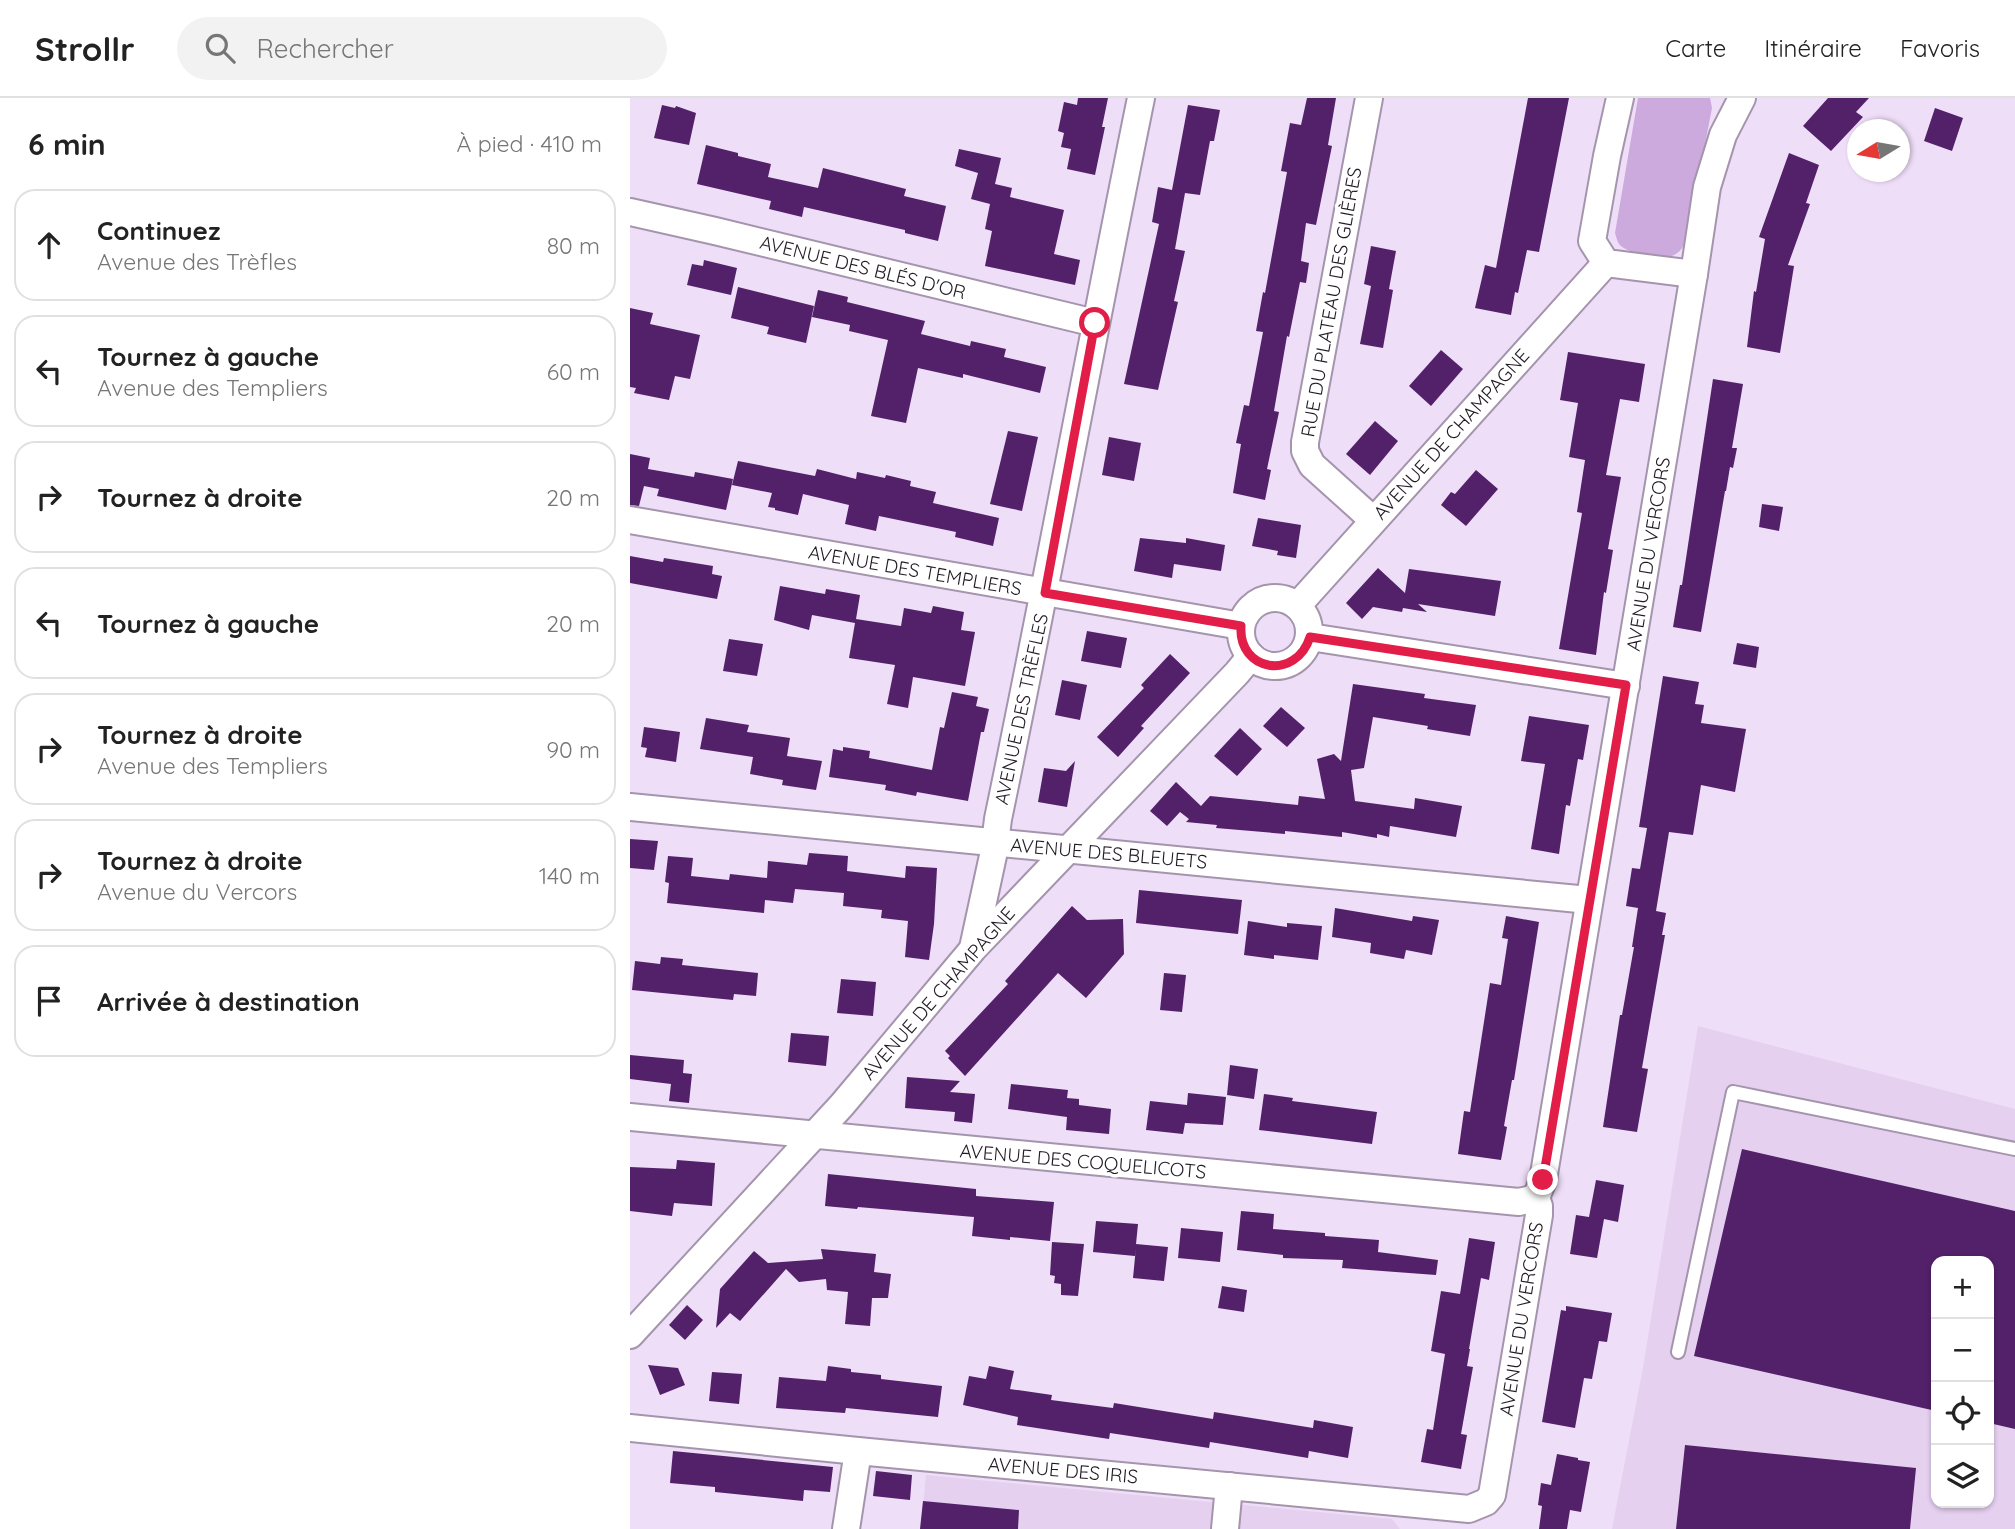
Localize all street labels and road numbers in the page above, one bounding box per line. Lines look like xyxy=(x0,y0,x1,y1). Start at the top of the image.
street label: RUE DU PLATEAU DES GLIÈRES xyxy=(1295,165,1367,439)
street label: AVENUE DES BLÉS D'OR xyxy=(758,230,968,304)
street label: AVENUE DE CHAMPAGNE xyxy=(1368,344,1534,524)
street label: AVENUE DU VERCORS xyxy=(1621,455,1675,653)
street label: AVENUE DES TEMPLIERS xyxy=(807,539,1023,601)
street label: AVENUE DES TRÈFLES xyxy=(989,611,1053,807)
street label: AVENUE DES BLEUETS xyxy=(1010,832,1208,874)
street label: AVENUE DE CHAMPAGNE xyxy=(856,901,1020,1085)
street label: AVENUE DES COQUELICOTS xyxy=(959,1138,1207,1184)
street label: AVENUE DU VERCORS xyxy=(1494,1220,1548,1418)
street label: AVENUE DES IRIS xyxy=(987,1451,1139,1489)

